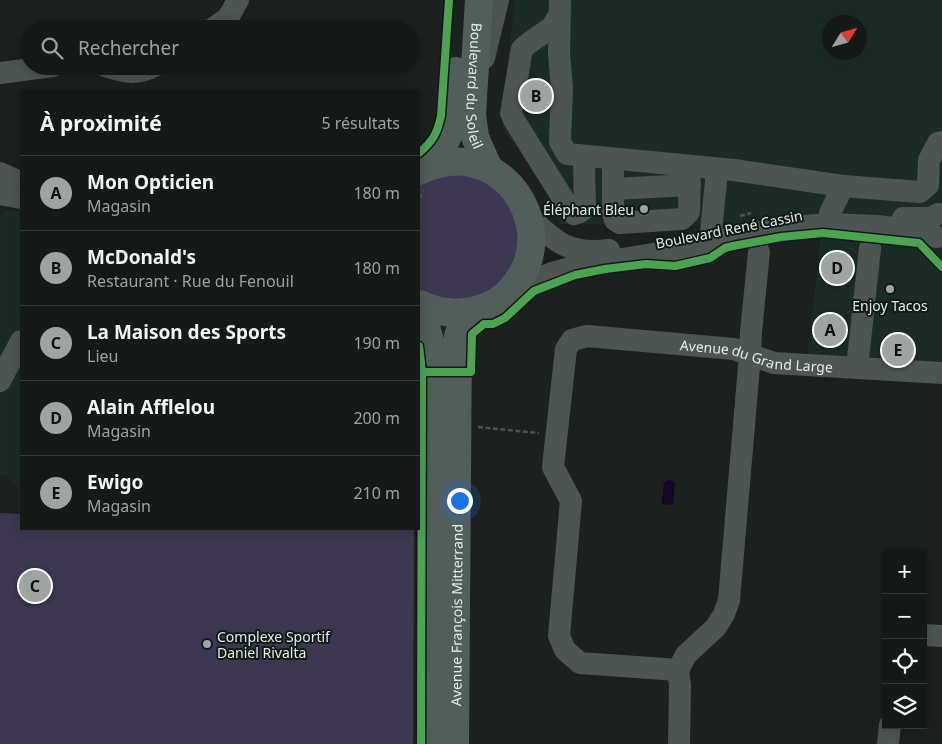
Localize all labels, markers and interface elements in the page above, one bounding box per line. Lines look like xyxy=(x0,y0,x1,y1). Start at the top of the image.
north arrow xyxy=(822,15,867,60)
search box xyxy=(20,20,420,75)
street label: Boulevard du Soleil xyxy=(462,22,488,151)
icon: search xyxy=(38,34,66,62)
text: Rechercher xyxy=(78,35,179,61)
pin: B xyxy=(520,77,552,115)
text: À proximité xyxy=(40,109,162,137)
text: 5 résultats xyxy=(322,112,400,134)
text: Mon Opticien xyxy=(87,169,214,195)
text: A xyxy=(50,182,62,204)
text: 180 m xyxy=(353,182,400,204)
text: Magasin xyxy=(87,195,151,217)
place label: Éléphant Bleu xyxy=(543,200,634,219)
marker: Éléphant Bleu xyxy=(638,203,650,215)
street label: Boulevard René Cassin xyxy=(654,205,804,253)
text: McDonald's xyxy=(87,244,196,270)
pin: D xyxy=(821,249,853,287)
text: B xyxy=(51,257,61,279)
text: 180 m xyxy=(353,257,400,279)
text: Restaurant · Rue du Fenouil xyxy=(87,270,294,292)
marker: Enjoy Tacos xyxy=(884,283,896,295)
place label: Enjoy Tacos xyxy=(852,296,928,315)
pin: A xyxy=(814,311,846,349)
text: La Maison des Sports xyxy=(87,319,286,345)
pin: E xyxy=(882,331,914,369)
text: C xyxy=(51,332,61,354)
text: 190 m xyxy=(353,332,400,354)
street label: Avenue du Grand Large xyxy=(679,335,834,376)
text: Lieu xyxy=(87,345,118,367)
text: Alain Afflelou xyxy=(87,394,215,420)
text: D xyxy=(50,407,62,429)
text: 200 m xyxy=(353,407,400,429)
text: Magasin xyxy=(87,420,151,442)
text: Ewigo xyxy=(87,469,143,495)
text: E xyxy=(52,482,60,504)
text: 210 m xyxy=(353,482,400,504)
your location xyxy=(447,488,473,514)
text: Magasin xyxy=(87,495,151,517)
street label: Avenue François Mitterrand xyxy=(446,524,466,706)
map controls xyxy=(882,549,927,729)
button: + xyxy=(882,549,927,594)
pin: C xyxy=(19,567,51,605)
button: − xyxy=(882,594,927,639)
place label: Complexe Sportif Daniel Rivalta xyxy=(217,627,331,662)
marker: Complexe Sportif Daniel Rivalta xyxy=(201,638,213,650)
button: locate xyxy=(882,639,927,684)
button: layers xyxy=(882,684,927,729)

